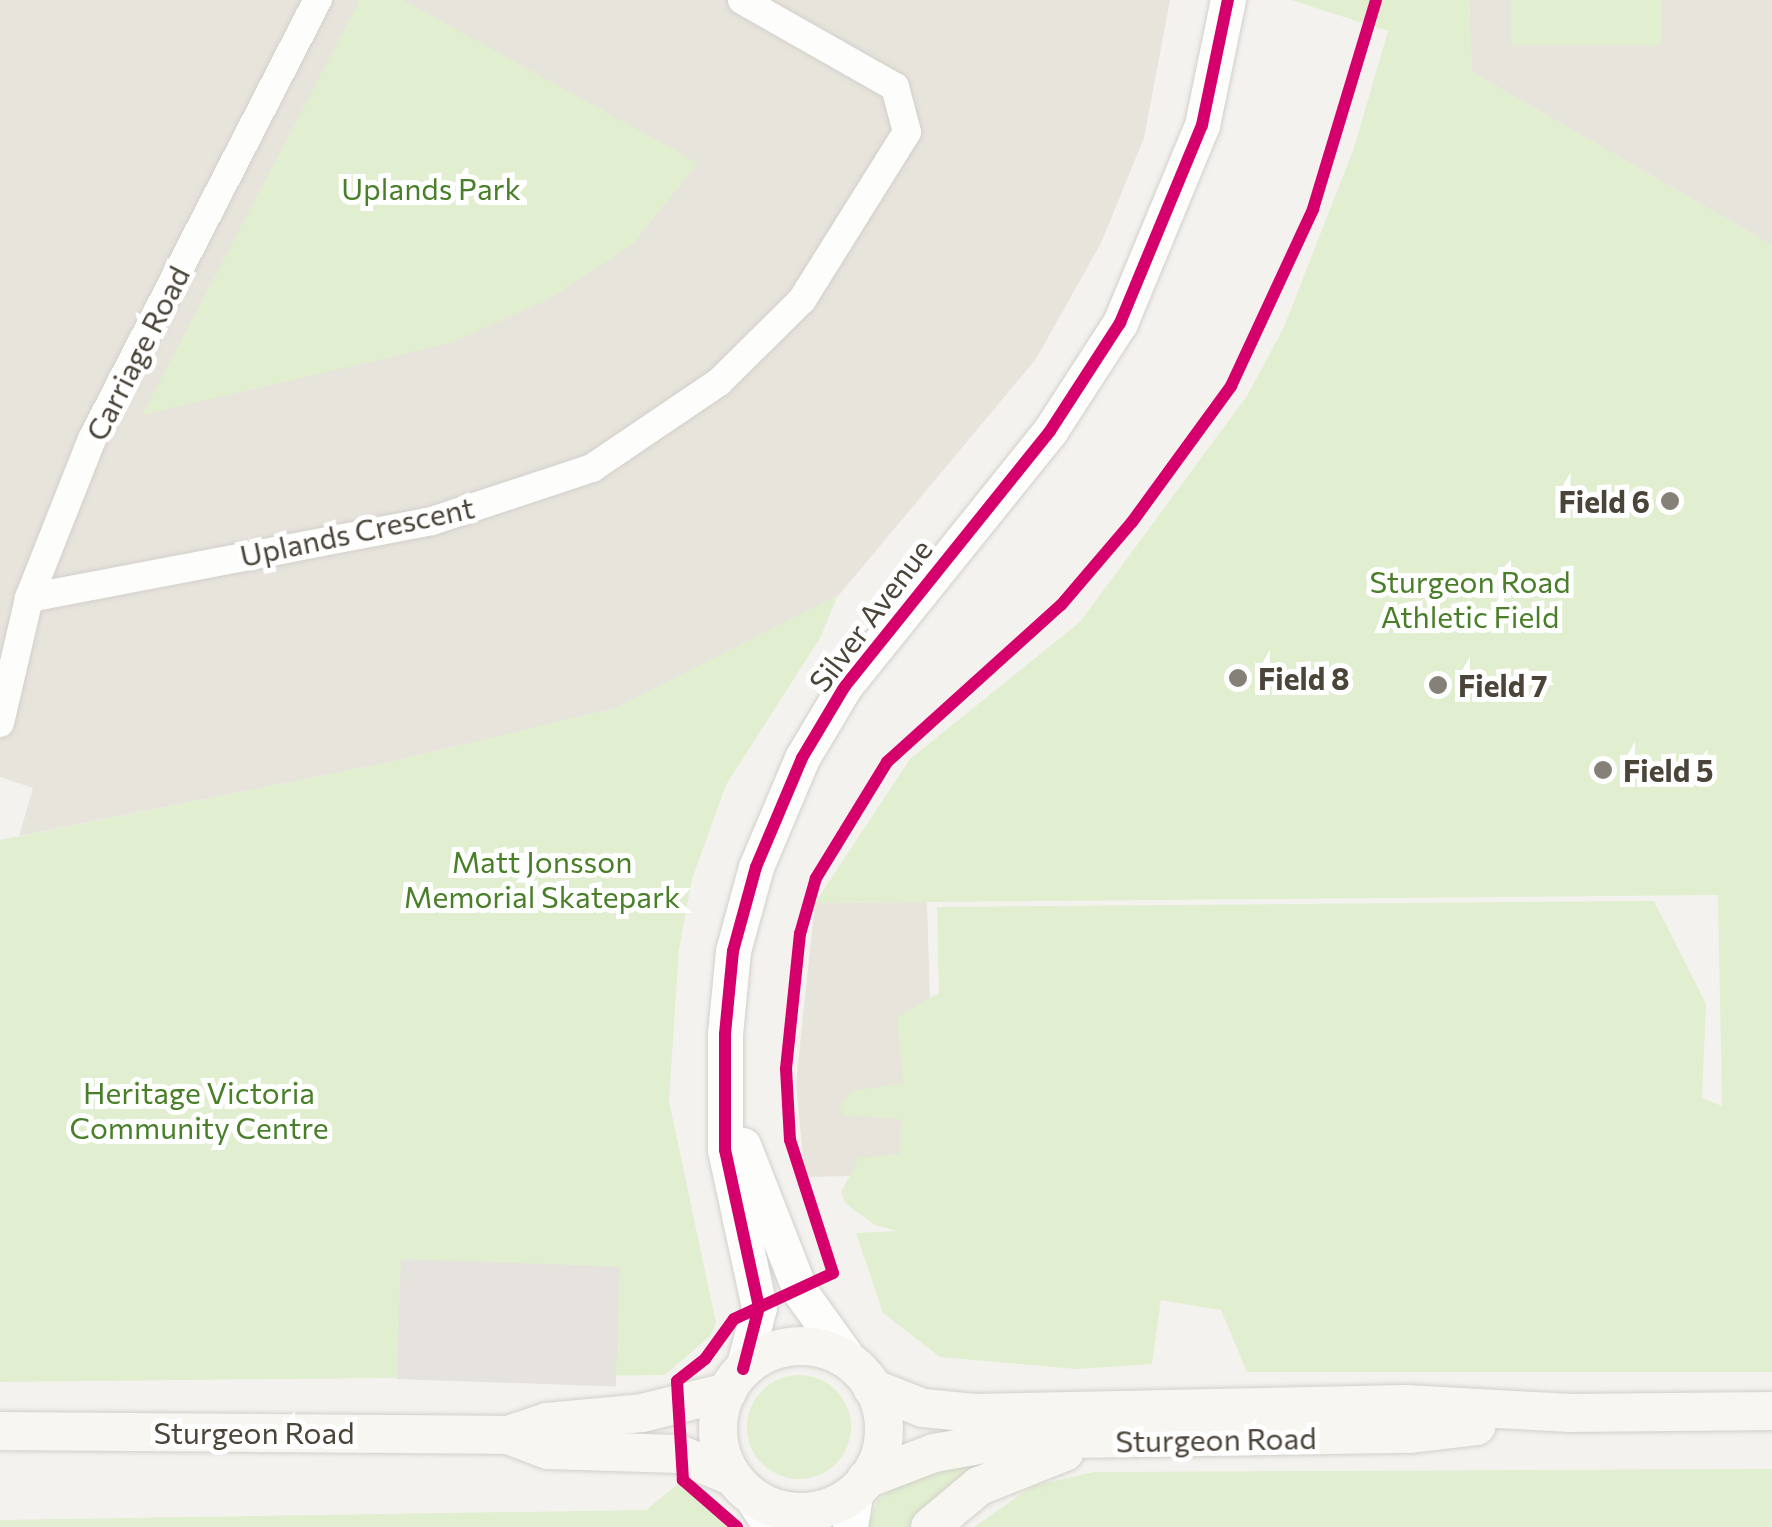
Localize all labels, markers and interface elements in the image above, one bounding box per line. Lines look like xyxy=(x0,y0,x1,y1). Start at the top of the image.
park label: Uplands Park xyxy=(341,170,521,206)
street label: Carriage Road xyxy=(78,260,196,446)
place label: Field 6 xyxy=(1559,483,1650,519)
street label: Uplands Crescent xyxy=(237,489,477,573)
marker: Field 6 xyxy=(1659,490,1681,512)
street label: Silver Avenue xyxy=(801,532,939,698)
park label: Sturgeon Road Athletic Field xyxy=(1369,563,1571,634)
place label: Field 8 xyxy=(1258,660,1349,696)
marker: Field 8 xyxy=(1227,667,1249,689)
place label: Field 7 xyxy=(1458,667,1547,703)
marker: Field 7 xyxy=(1427,674,1449,696)
place label: Field 5 xyxy=(1623,752,1713,788)
marker: Field 5 xyxy=(1592,759,1614,781)
park label: Matt Jonsson Memorial Skatepark xyxy=(404,843,680,914)
park label: Heritage Victoria Community Centre xyxy=(69,1074,329,1144)
street label: Sturgeon Road xyxy=(153,1414,355,1450)
street label: Sturgeon Road xyxy=(1115,1419,1317,1459)

